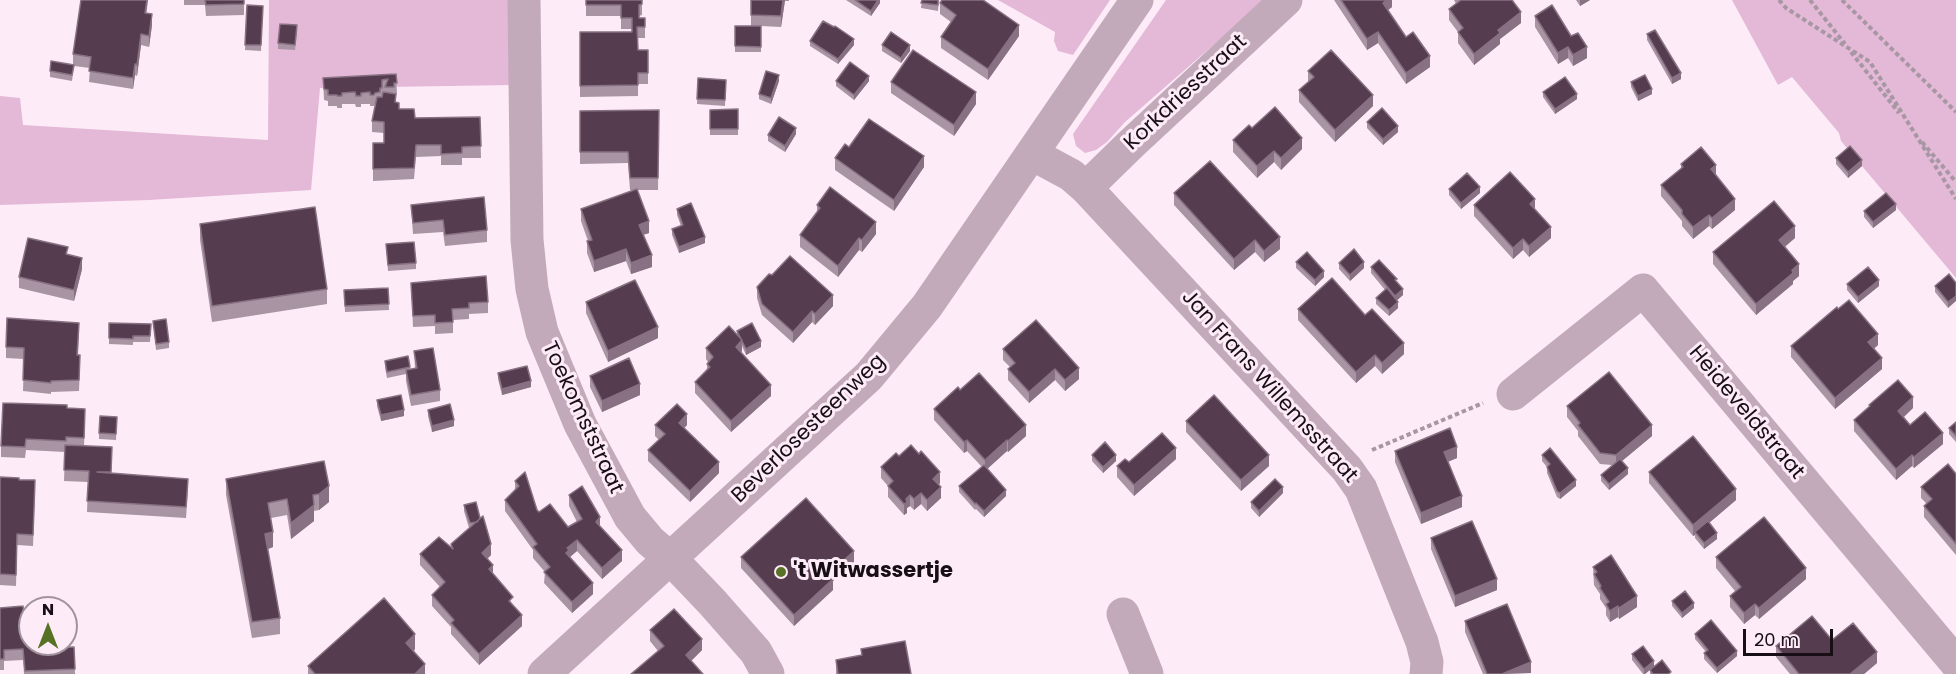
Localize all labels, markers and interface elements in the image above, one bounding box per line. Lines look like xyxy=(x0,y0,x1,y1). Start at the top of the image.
street label: Korkdriesstraat xyxy=(1120,30,1252,156)
street label: Jan Frans Willemsstraat xyxy=(1176,285,1362,489)
street label: Toekomststraat xyxy=(536,338,628,498)
street label: Heideveldstraat xyxy=(1683,341,1809,485)
street label: Beverlosesteenweg xyxy=(727,349,891,509)
place label: 't Witwassertje xyxy=(793,559,953,585)
marker: 't Witwassertje xyxy=(774,565,788,579)
north arrow xyxy=(18,596,78,656)
text: N xyxy=(42,598,54,621)
scale bar xyxy=(1746,617,1836,655)
text: 20 m xyxy=(1754,627,1799,652)

